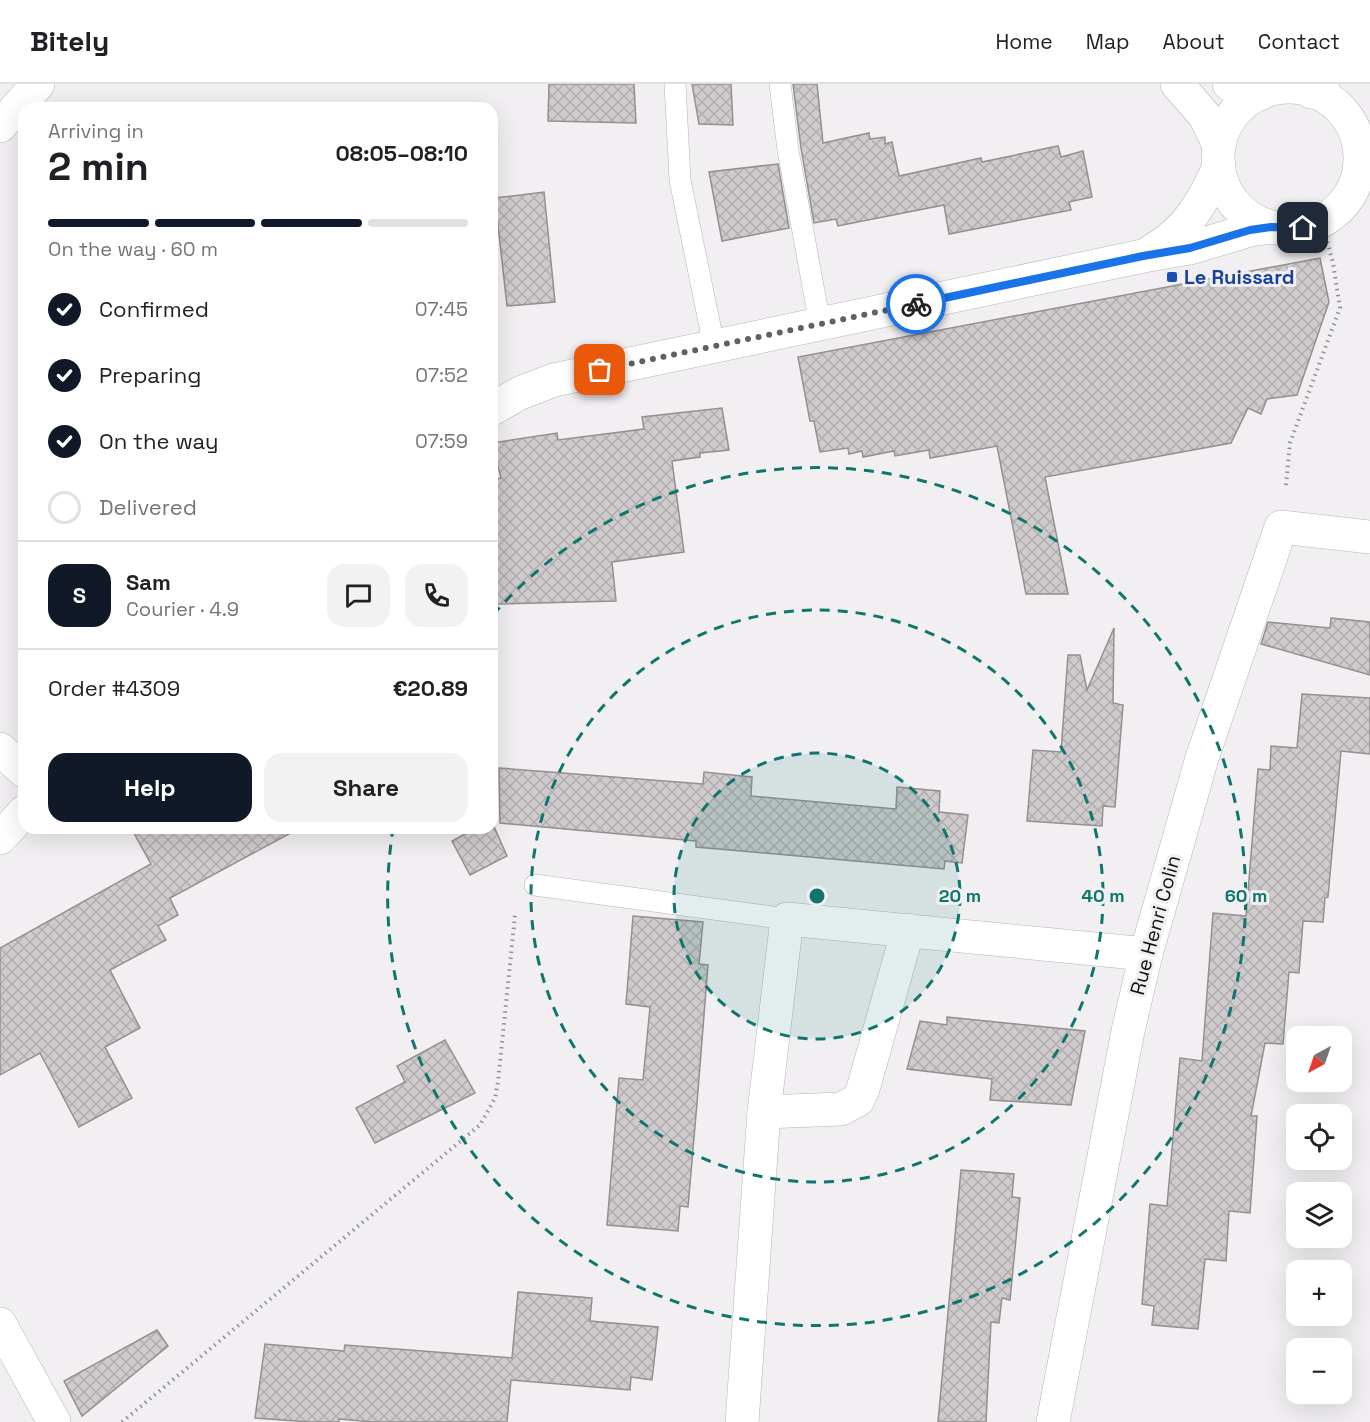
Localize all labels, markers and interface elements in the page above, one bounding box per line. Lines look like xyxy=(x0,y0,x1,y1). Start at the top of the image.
text: Bitely xyxy=(30,23,109,59)
text: Home xyxy=(995,28,1053,55)
text: Map xyxy=(1086,28,1130,55)
text: About xyxy=(1163,28,1225,55)
text: Contact xyxy=(1258,28,1340,55)
text: Arriving in xyxy=(48,118,144,144)
text: 08:05–08:10 xyxy=(335,139,468,167)
text: 2 min xyxy=(48,142,149,191)
pin xyxy=(1277,202,1328,253)
icon: home xyxy=(1286,211,1319,244)
text: On the way · 60 m xyxy=(48,236,218,262)
place label: Le Ruissard xyxy=(1184,264,1295,290)
marker: Le Ruissard xyxy=(1165,270,1179,284)
courier xyxy=(886,274,946,334)
icon: bike xyxy=(900,288,933,321)
icon: check xyxy=(48,293,81,326)
text: Confirmed xyxy=(99,295,209,323)
text: 07:45 xyxy=(415,296,468,322)
pin xyxy=(574,344,625,395)
icon: bag xyxy=(583,353,616,386)
icon: check xyxy=(48,359,81,392)
text: Preparing xyxy=(99,361,201,389)
text: 07:52 xyxy=(415,362,468,388)
icon: check xyxy=(48,425,81,458)
text: On the way xyxy=(99,427,218,455)
text: 07:59 xyxy=(415,428,468,454)
text: Delivered xyxy=(99,493,197,521)
button: chat xyxy=(327,564,390,627)
button: phone xyxy=(405,564,468,627)
text: Sam xyxy=(126,568,171,596)
text: S xyxy=(73,581,86,609)
text: Courier · 4.9 xyxy=(126,596,239,622)
text: Order #4309 xyxy=(48,674,180,702)
text: €20.89 xyxy=(393,674,468,702)
button: Help xyxy=(48,753,252,822)
button: Share xyxy=(264,753,468,822)
street label: Rue Henri Colin xyxy=(1124,852,1186,998)
text: 20 m xyxy=(939,884,981,907)
text: 40 m xyxy=(1081,884,1125,907)
text: 60 m xyxy=(1225,884,1267,907)
centre of rings xyxy=(807,886,827,906)
north arrow xyxy=(1286,1026,1352,1092)
map controls xyxy=(1286,1026,1352,1404)
button: locate xyxy=(1286,1104,1352,1170)
button: layers xyxy=(1286,1182,1352,1248)
button: + xyxy=(1286,1260,1352,1326)
button: − xyxy=(1286,1338,1352,1404)

